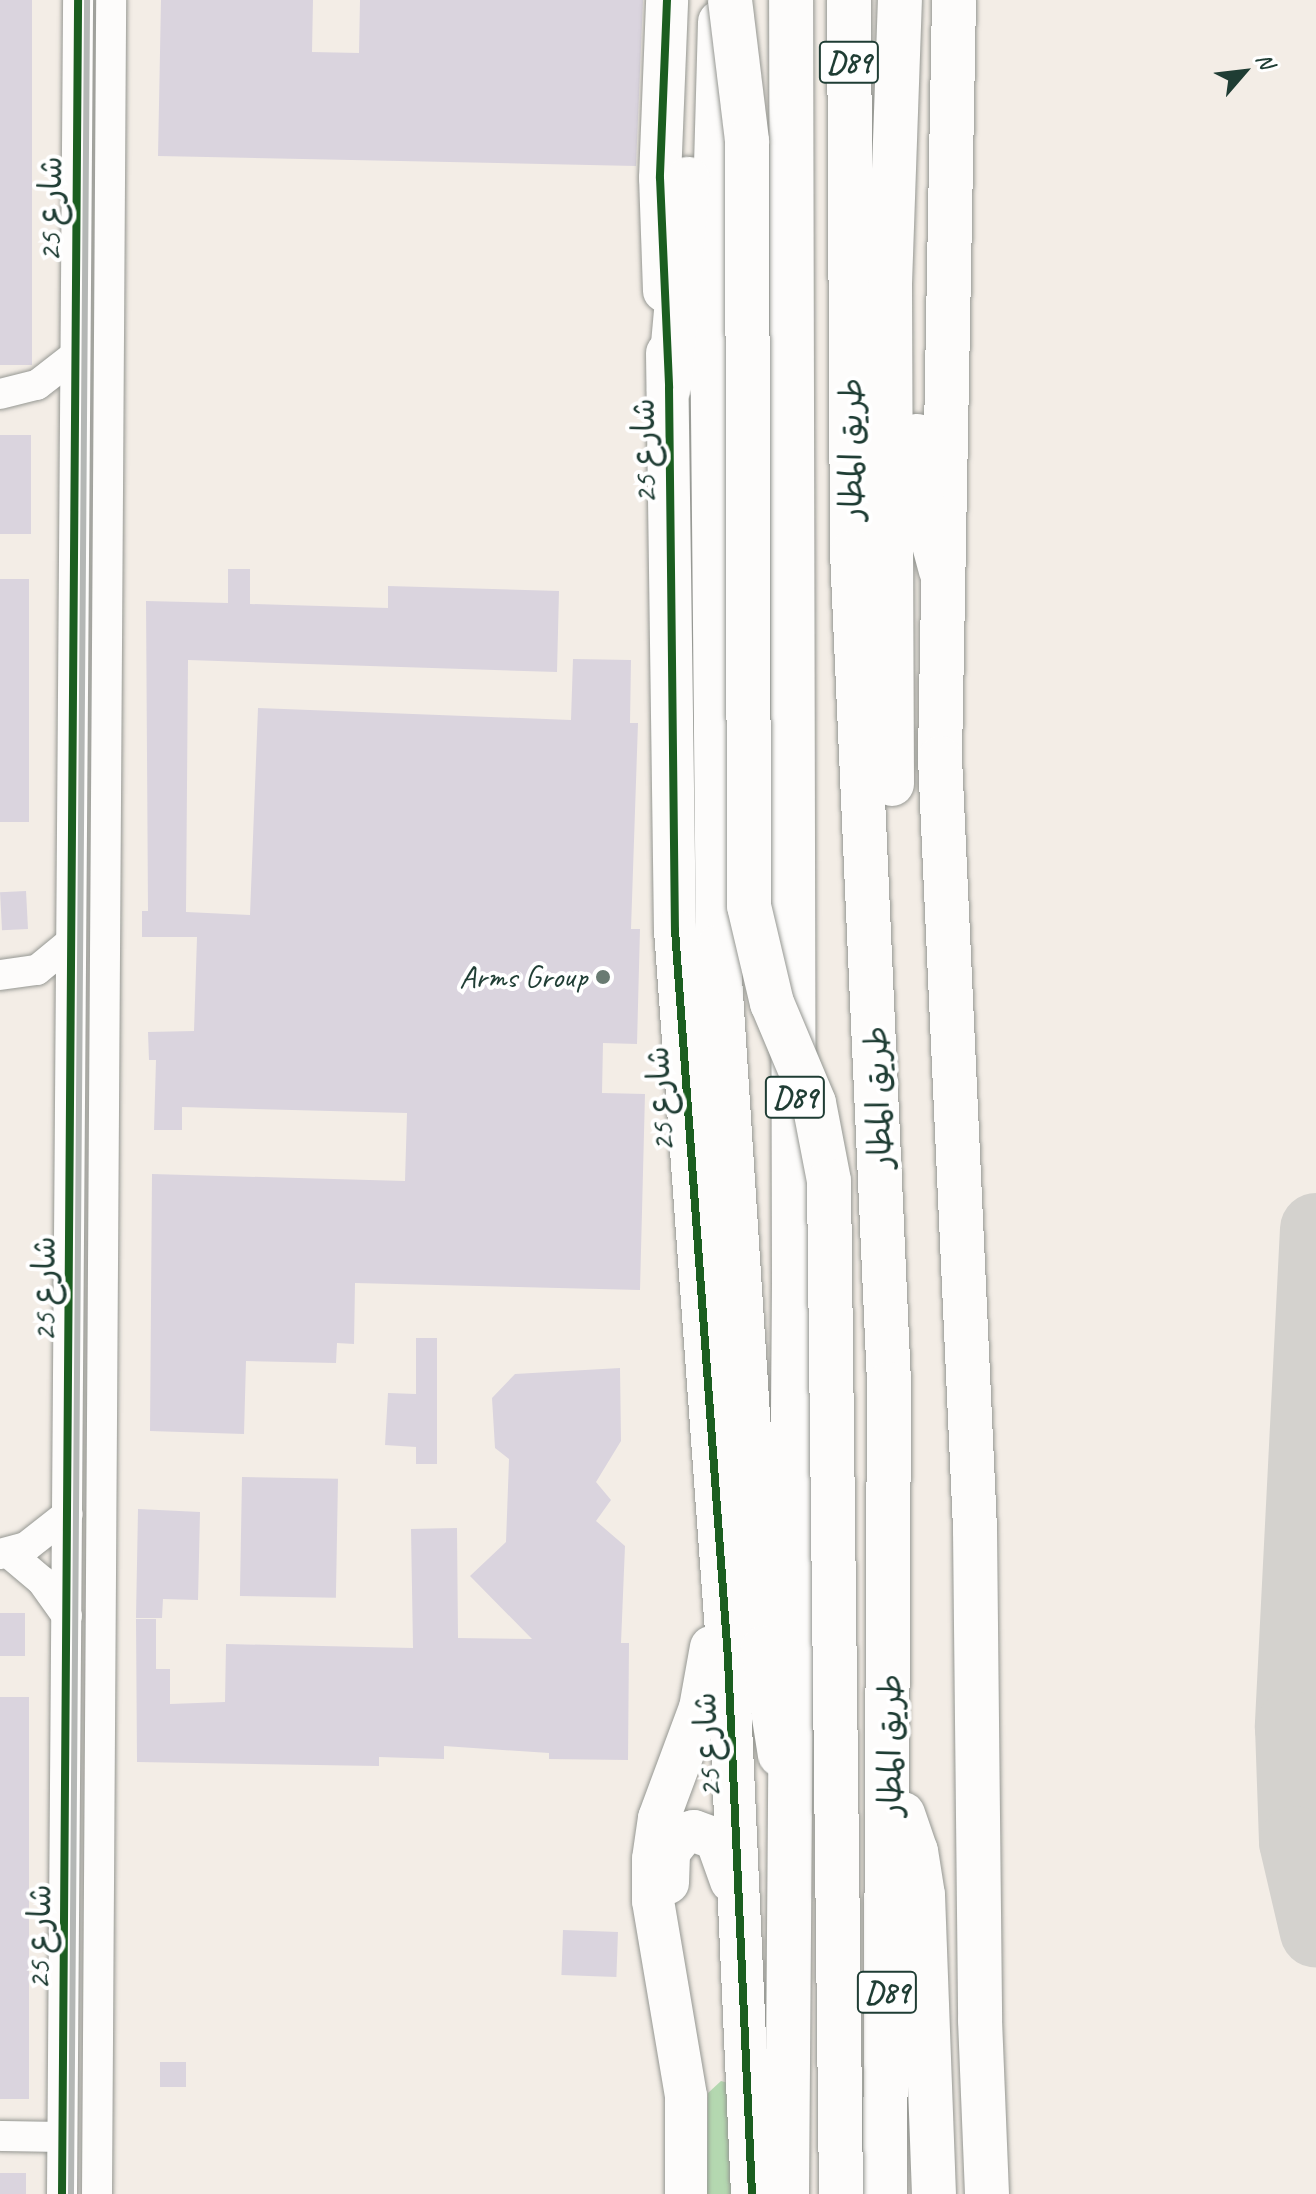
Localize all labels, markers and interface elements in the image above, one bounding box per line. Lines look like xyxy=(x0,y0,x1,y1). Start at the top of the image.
north arrow xyxy=(1204,32,1284,112)
road number: D89 xyxy=(817,36,881,88)
text: N xyxy=(1250,48,1281,73)
street label: شارع 25 xyxy=(31,156,71,262)
street label: طريق المطار xyxy=(833,378,871,520)
street label: شارع 25 xyxy=(625,398,665,504)
place label: Arms Group xyxy=(459,958,587,996)
marker: Arms Group xyxy=(594,968,612,986)
street label: طريق المطار xyxy=(857,1025,901,1169)
street label: شارع 25 xyxy=(639,1045,683,1153)
road number: D89 xyxy=(763,1071,827,1123)
street label: شارع 25 xyxy=(26,1236,64,1342)
street label: طريق المطار xyxy=(872,1674,910,1816)
street label: شارع 25 xyxy=(686,1691,730,1799)
street label: شارع 25 xyxy=(20,1884,60,1990)
road number: D89 xyxy=(855,1966,919,2018)

